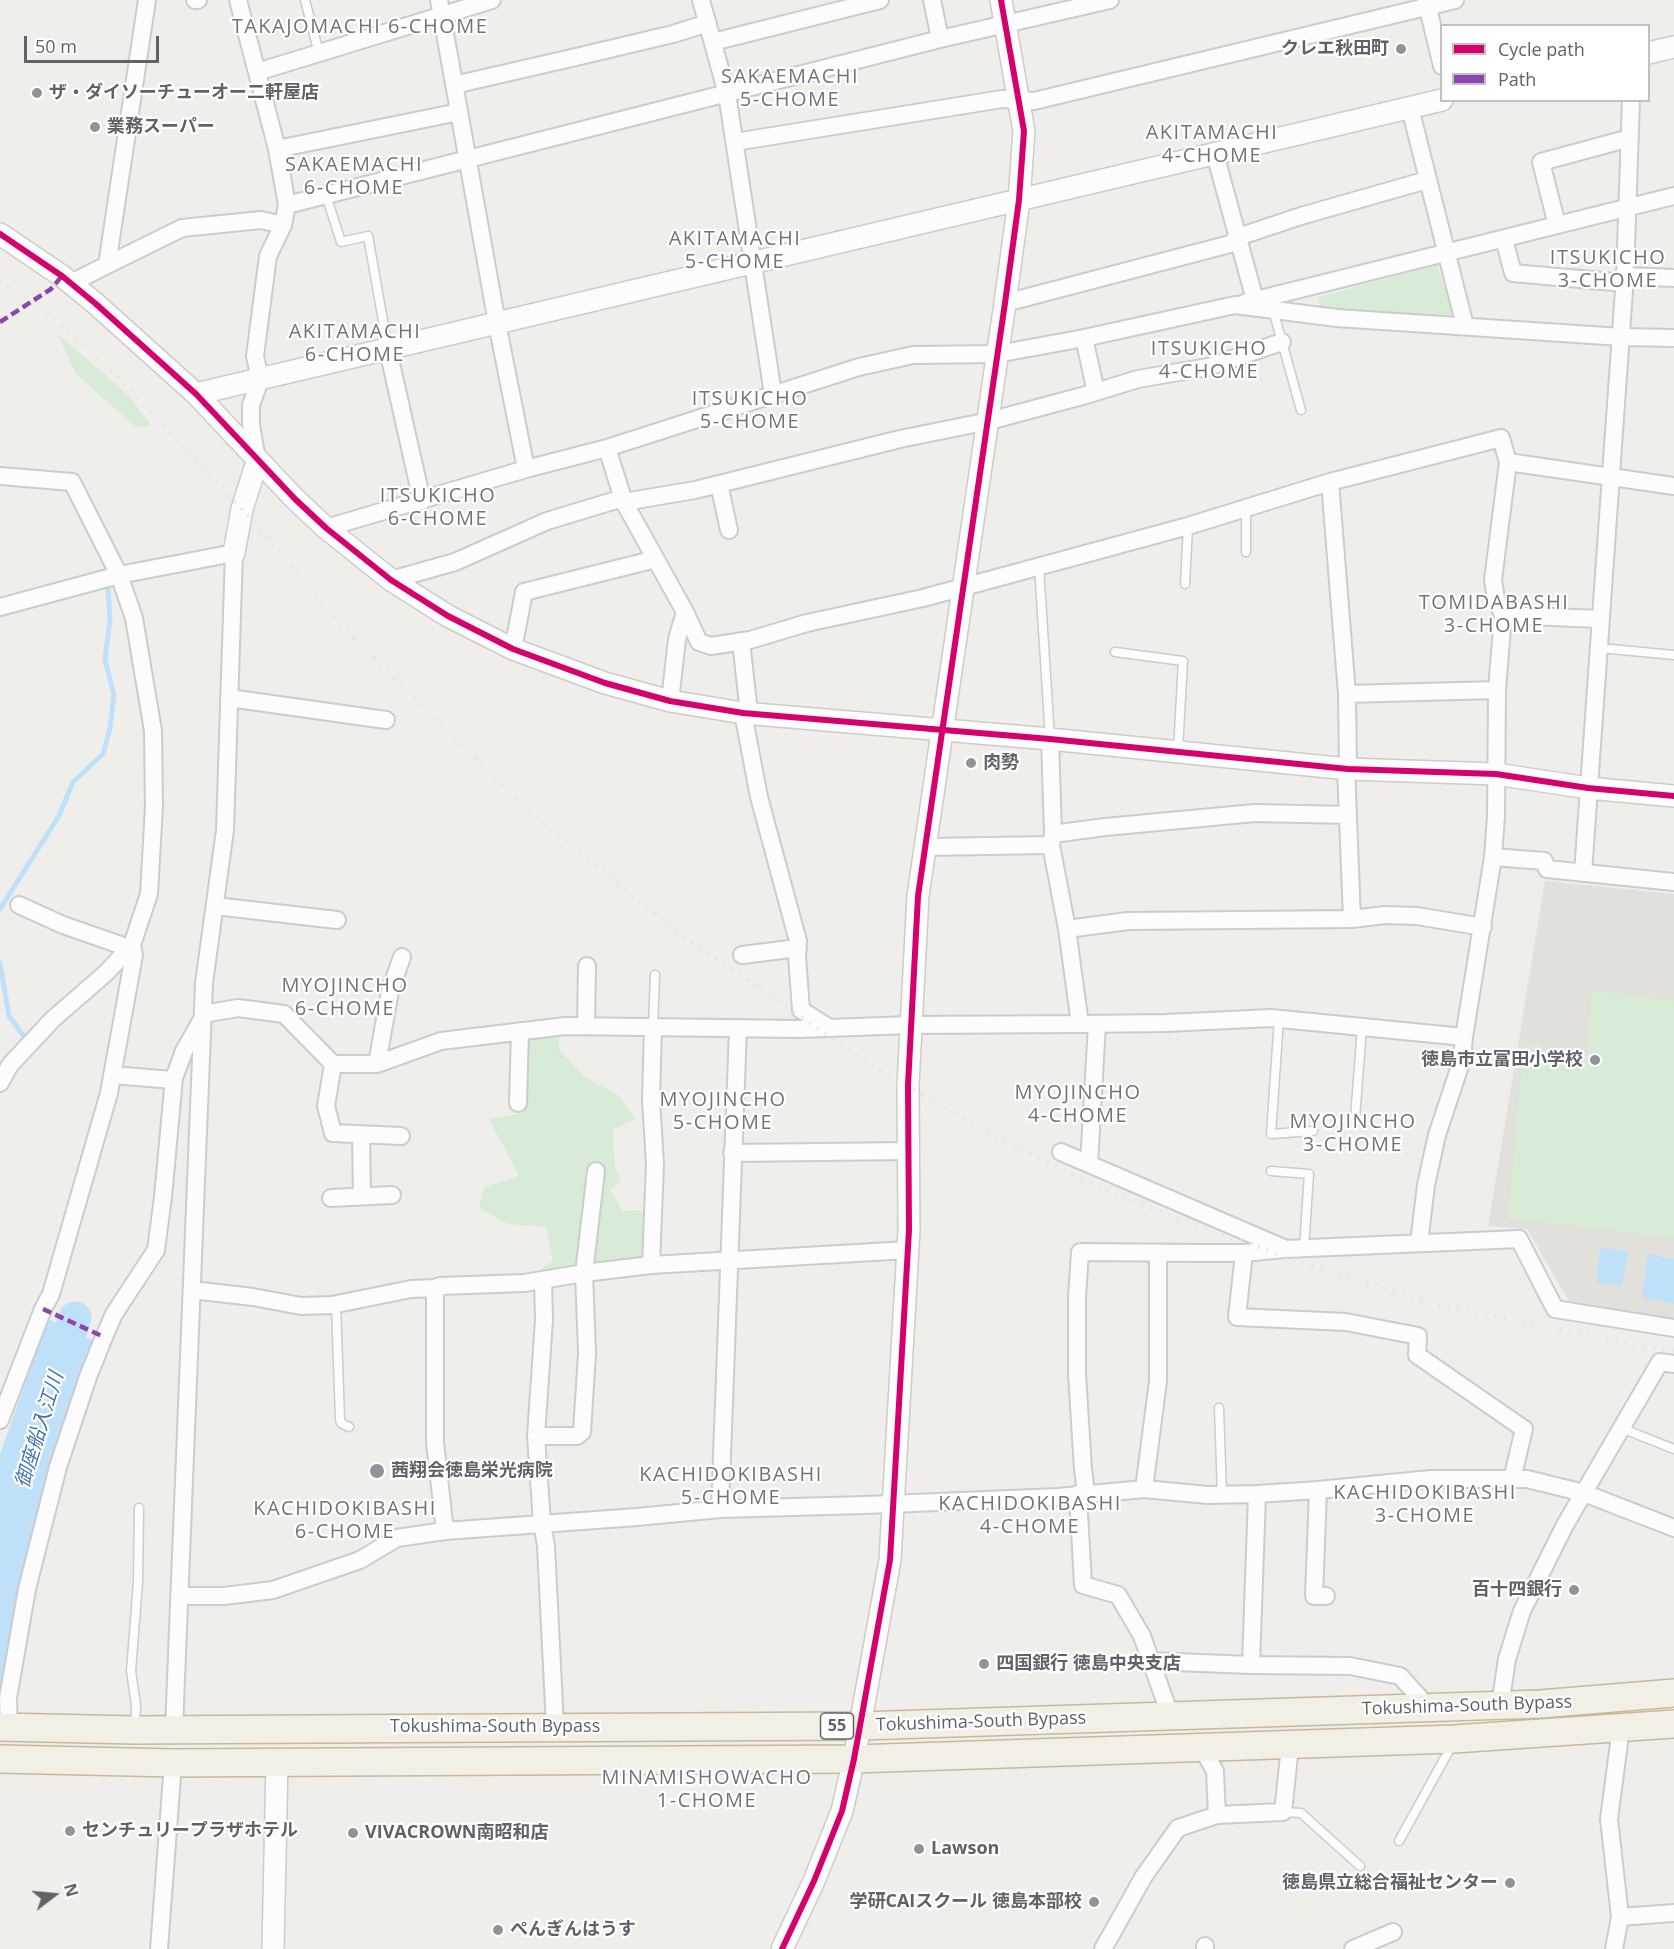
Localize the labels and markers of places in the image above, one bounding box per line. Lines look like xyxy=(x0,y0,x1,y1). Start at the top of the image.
place label: クレエ秋田町 xyxy=(1281,38,1389,60)
marker: クレエ秋田町 xyxy=(1394,42,1408,56)
place label: ザ・ダイソーチューオー二軒屋店 xyxy=(49,82,319,104)
marker: ザ・ダイソーチューオー二軒屋店 xyxy=(30,86,44,100)
place label: 業務スーパー xyxy=(107,116,215,138)
marker: 業務スーパー xyxy=(88,120,102,134)
place label: 肉勢 xyxy=(983,752,1019,774)
marker: 肉勢 xyxy=(964,756,978,770)
place label: 徳島市立富田小学校 xyxy=(1421,1049,1583,1071)
marker: 徳島市立富田小学校 xyxy=(1588,1053,1602,1067)
place label: 茜翔会徳島栄光病院 xyxy=(391,1460,553,1482)
marker: 茜翔会徳島栄光病院 xyxy=(368,1462,386,1480)
place label: 百十四銀行 xyxy=(1472,1579,1562,1601)
marker: 百十四銀行 xyxy=(1567,1583,1581,1597)
place label: 四国銀行 徳島中央支店 xyxy=(996,1653,1181,1675)
marker: 四国銀行 徳島中央支店 xyxy=(977,1657,991,1671)
place label: センチュリープラザホテル xyxy=(82,1820,298,1842)
place label: VIVACROWN南昭和店 xyxy=(365,1822,548,1844)
marker: センチュリープラザホテル xyxy=(63,1824,77,1838)
marker: VIVACROWN南昭和店 xyxy=(346,1826,360,1840)
place label: Lawson xyxy=(931,1838,999,1860)
marker: Lawson xyxy=(912,1842,926,1856)
place label: 徳島県立総合福祉センター xyxy=(1282,1872,1498,1894)
marker: 徳島県立総合福祉センター xyxy=(1503,1876,1517,1890)
place label: 学研CAIスクール 徳島本部校 xyxy=(849,1891,1082,1913)
marker: 学研CAIスクール 徳島本部校 xyxy=(1087,1895,1101,1909)
place label: ぺんぎんはうす xyxy=(510,1919,636,1941)
marker: ぺんぎんはうす xyxy=(491,1923,505,1937)

